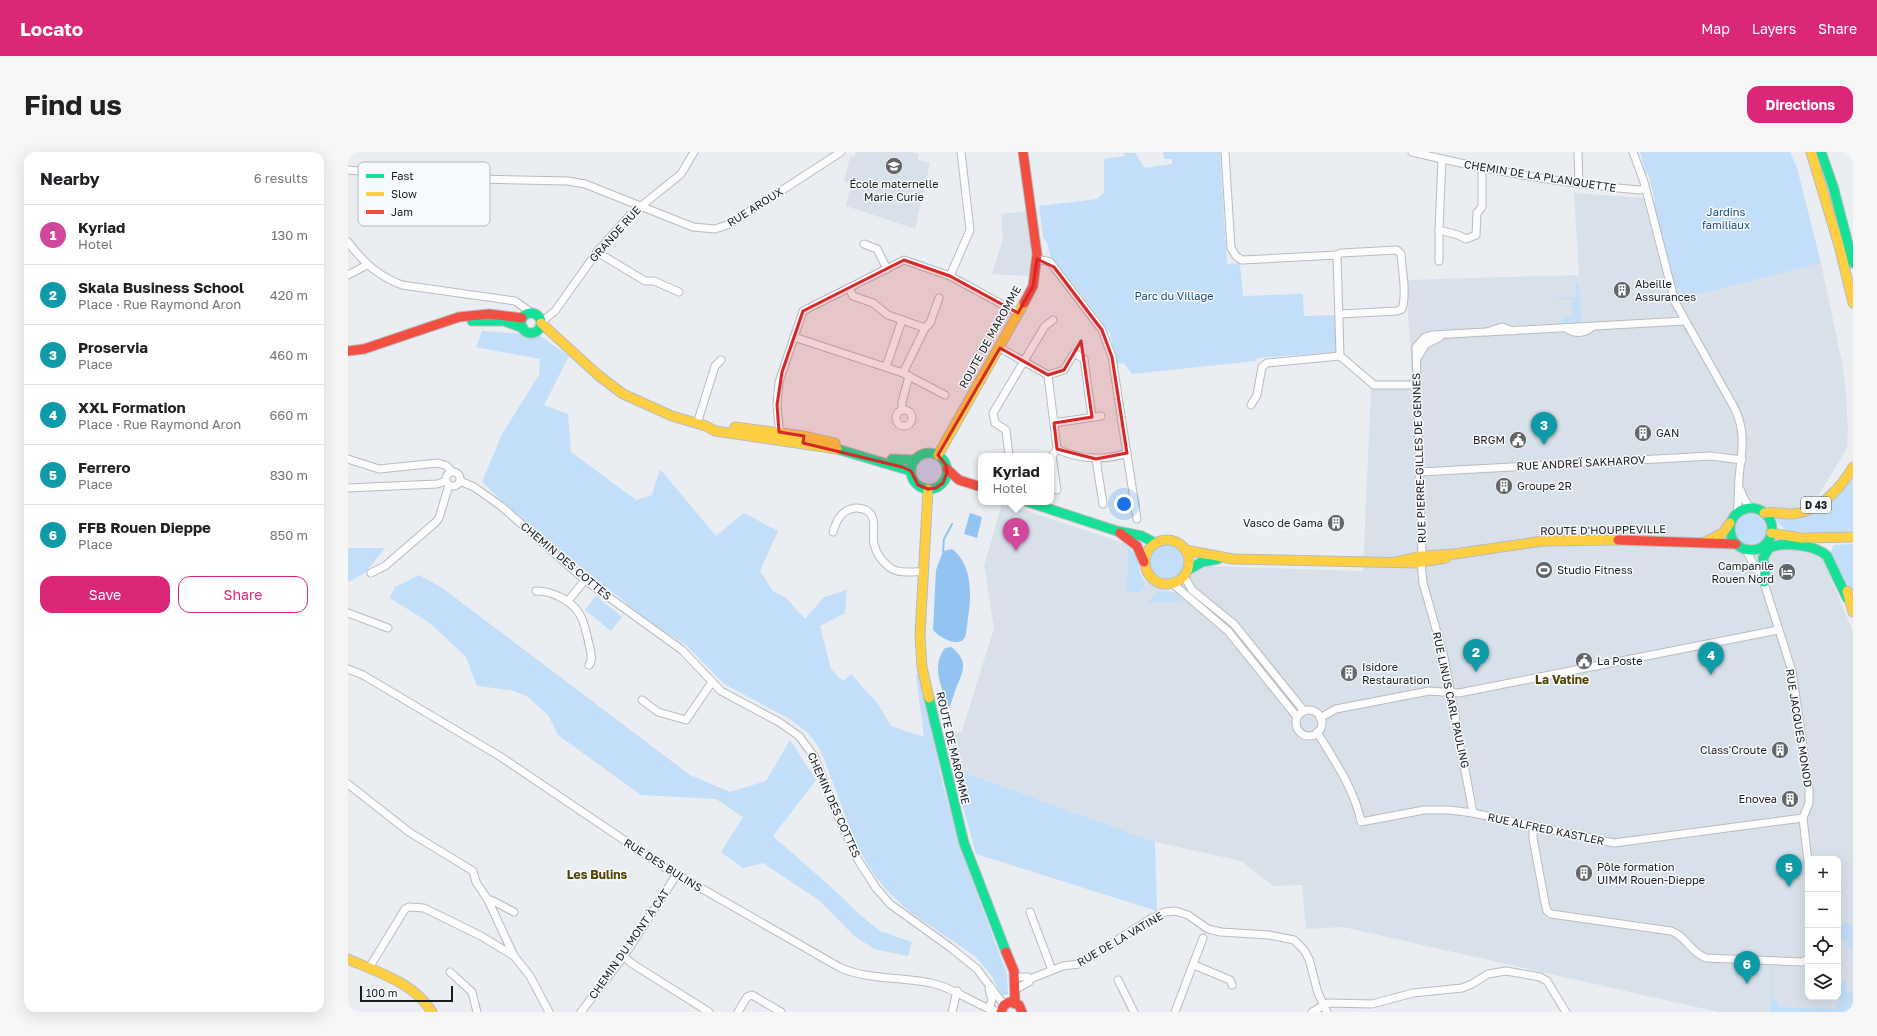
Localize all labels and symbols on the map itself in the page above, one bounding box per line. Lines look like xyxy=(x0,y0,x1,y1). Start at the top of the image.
school or university icon: École maternelle Marie Curie xyxy=(884,156,904,176)
street label: CHEMIN DE LA PLANQUETTE xyxy=(1463,157,1617,194)
legend xyxy=(358,162,490,226)
text: Fast xyxy=(391,169,414,182)
place label: École maternelle Marie Curie xyxy=(849,177,939,203)
street label: RUE AROUX xyxy=(725,184,785,229)
text: Slow xyxy=(391,187,417,200)
street label: GRANDE RUE xyxy=(586,203,643,264)
text: Jam xyxy=(391,205,413,218)
park label: Jardins familiaux xyxy=(1702,205,1750,231)
place label: Abeille Assurances xyxy=(1635,277,1696,303)
building icon: Abeille Assurances xyxy=(1612,280,1632,300)
street label: ROUTE DE MAROMME xyxy=(956,283,1023,390)
park label: Parc du Village xyxy=(1134,289,1214,302)
street label: RUE PIERRE-GILLES DE GENNES xyxy=(1409,373,1428,543)
pin: 3 xyxy=(1531,412,1557,445)
building icon: GAN xyxy=(1633,423,1653,443)
place label: GAN xyxy=(1656,426,1679,439)
public building icon: BRGM xyxy=(1508,430,1528,450)
place label: BRGM xyxy=(1473,433,1505,446)
street label: RUE ANDREÏ SAKHAROV xyxy=(1516,453,1646,472)
building icon: Groupe 2R xyxy=(1494,476,1514,496)
place label: Groupe 2R xyxy=(1517,479,1572,492)
your location xyxy=(1114,494,1134,514)
road number: D 43 xyxy=(1801,497,1831,513)
building icon: Vasco de Gama xyxy=(1326,513,1346,533)
place label: Vasco de Gama xyxy=(1243,516,1323,529)
pin: 1 xyxy=(1003,518,1029,551)
street label: CHEMIN DES COTTES xyxy=(518,519,614,602)
street label: ROUTE D'HOUPPEVILLE xyxy=(1540,522,1666,537)
place label: Campanile Rouen Nord xyxy=(1712,559,1774,585)
sports icon: Studio Fitness xyxy=(1534,560,1554,580)
hotel icon: Campanile Rouen Nord xyxy=(1777,562,1797,582)
place label: Studio Fitness xyxy=(1557,563,1633,576)
street label: RUE LINUS CARL PAULING xyxy=(1431,630,1472,770)
pin: 2 xyxy=(1463,639,1489,672)
pin: 4 xyxy=(1698,642,1724,675)
public building icon: La Poste xyxy=(1574,651,1594,671)
place label: La Poste xyxy=(1597,654,1643,667)
place label: Isidore Restauration xyxy=(1362,660,1430,686)
building icon: Isidore Restauration xyxy=(1339,663,1359,683)
street label: RUE JACQUES MONOD xyxy=(1784,668,1815,788)
district label: La Vatine xyxy=(1535,672,1589,687)
street label: ROUTE DE MAROMME xyxy=(934,690,973,806)
building icon: Class'Croute xyxy=(1770,740,1790,760)
place label: Class'Croute xyxy=(1700,743,1767,756)
street label: CHEMIN DES COTTES xyxy=(805,750,864,860)
building icon: Enovea xyxy=(1780,789,1800,809)
place label: Enovea xyxy=(1739,792,1777,805)
street label: RUE ALFRED KASTLER xyxy=(1487,810,1606,847)
street label: RUE DES BULINS xyxy=(622,835,705,894)
pin: 5 xyxy=(1776,854,1802,887)
place label: Pôle formation UIMM Rouen-Dieppe xyxy=(1597,860,1705,886)
building icon: Pôle formation UIMM Rouen-Dieppe xyxy=(1574,863,1594,883)
district label: Les Bulins xyxy=(567,867,628,882)
street label: CHEMIN DU MONT À CAT xyxy=(586,886,672,1001)
street label: RUE DE LA VATINE xyxy=(1075,909,1165,968)
pin: 6 xyxy=(1734,951,1760,984)
scale bar xyxy=(360,984,453,1003)

